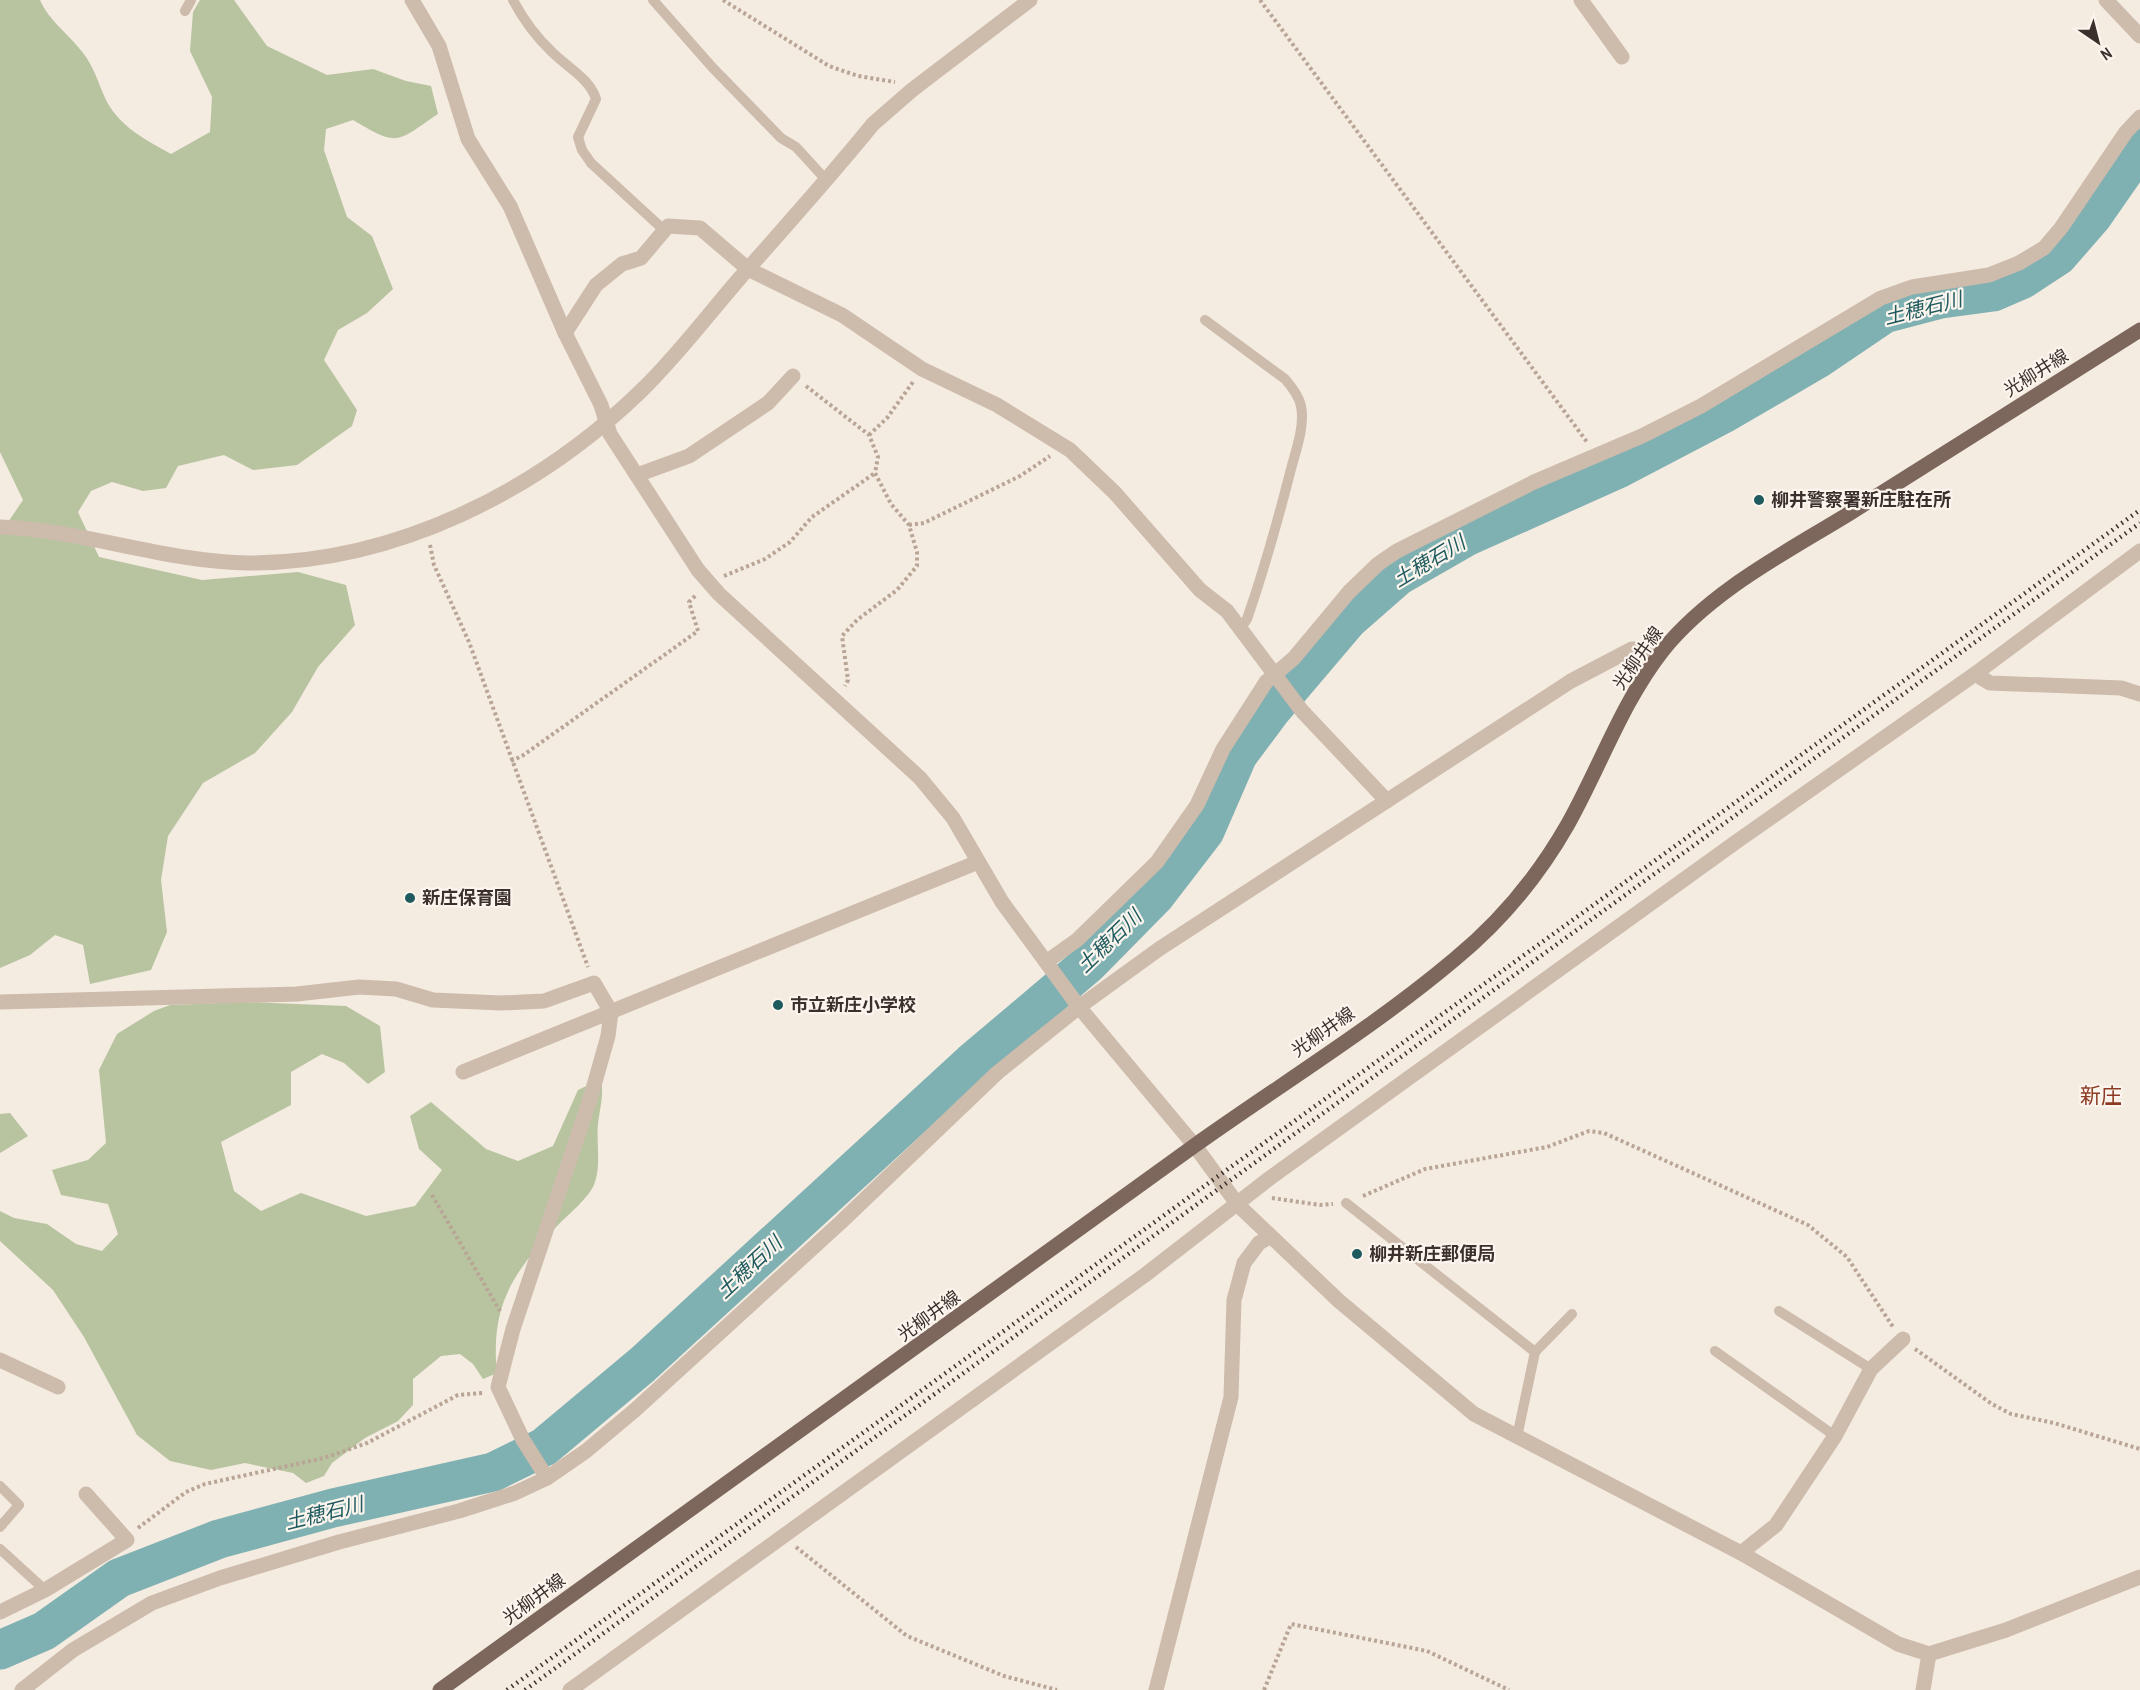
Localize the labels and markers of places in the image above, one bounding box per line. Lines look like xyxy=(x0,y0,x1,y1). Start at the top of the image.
place label: 柳井警察署新庄駐在所 xyxy=(1771,487,1951,512)
marker: 柳井警察署新庄駐在所 xyxy=(1752,493,1766,507)
place label: 新庄保育園 xyxy=(422,885,512,910)
marker: 新庄保育園 xyxy=(403,891,417,905)
place label: 市立新庄小学校 xyxy=(790,992,916,1017)
marker: 市立新庄小学校 xyxy=(771,998,785,1012)
place label: 柳井新庄郵便局 xyxy=(1369,1241,1495,1266)
marker: 柳井新庄郵便局 xyxy=(1350,1247,1364,1261)

